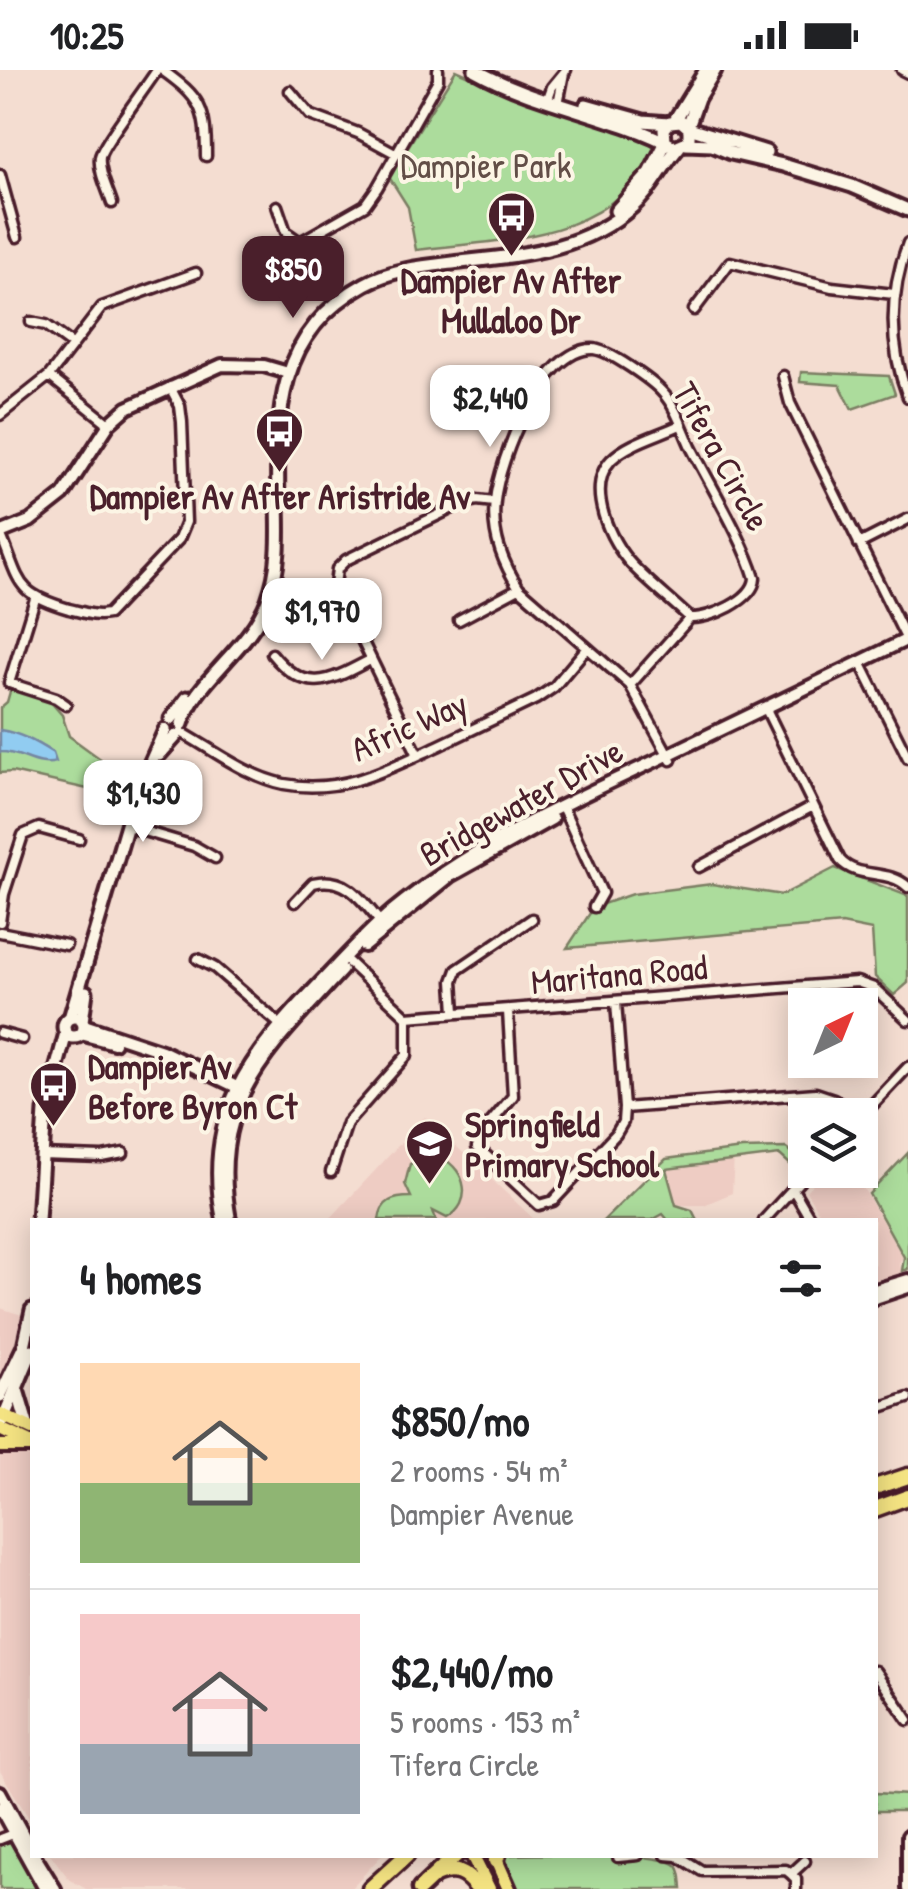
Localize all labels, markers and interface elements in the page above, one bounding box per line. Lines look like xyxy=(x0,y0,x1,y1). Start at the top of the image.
text: 10:25 xyxy=(50,9,124,61)
park label: Dampier Park xyxy=(401,142,571,189)
bus stop icon: Dampier Av After Mullaloo Dr xyxy=(485,190,537,258)
pin: $850 xyxy=(234,236,352,321)
text: $850 xyxy=(264,247,322,290)
place label: Dampier Av After Mullaloo Dr xyxy=(401,257,622,344)
pin: $2,440 xyxy=(409,365,571,450)
street label: Tifera Circle xyxy=(662,373,782,539)
text: $2,440 xyxy=(452,376,528,419)
bus stop icon: Dampier Av After Aristride Av xyxy=(254,406,306,474)
place label: Dampier Av After Aristride Av xyxy=(90,473,471,521)
pin: $1,970 xyxy=(241,578,403,663)
text: $1,970 xyxy=(284,589,360,632)
street label: Afric Way xyxy=(343,680,475,772)
street label: Bridgewater Drive xyxy=(411,727,631,877)
pin: $1,430 xyxy=(62,760,224,845)
text: $1,430 xyxy=(106,771,180,814)
street label: Maritana Road xyxy=(529,943,709,1005)
north arrow xyxy=(788,988,878,1078)
map controls xyxy=(788,988,878,1188)
place label: Dampier Av Before Byron Ct xyxy=(88,1043,298,1131)
bus stop icon: Dampier Av Before Byron Ct xyxy=(27,1060,79,1128)
button: layers xyxy=(788,1098,878,1188)
place label: Springfield Primary School xyxy=(465,1101,660,1189)
school or university icon: Springfield Primary School xyxy=(404,1118,456,1186)
text: 4 homes xyxy=(80,1250,201,1307)
icon: filters xyxy=(773,1251,828,1306)
text: $850/mo xyxy=(390,1392,529,1449)
icon: home xyxy=(160,1403,280,1523)
text: 2 rooms · 54 m² xyxy=(390,1449,568,1492)
text: Dampier Avenue xyxy=(390,1492,574,1535)
text: $2,440/mo xyxy=(390,1643,553,1700)
icon: home xyxy=(160,1654,280,1774)
text: 5 rooms · 153 m² xyxy=(390,1700,580,1743)
text: Tifera Circle xyxy=(390,1743,539,1786)

